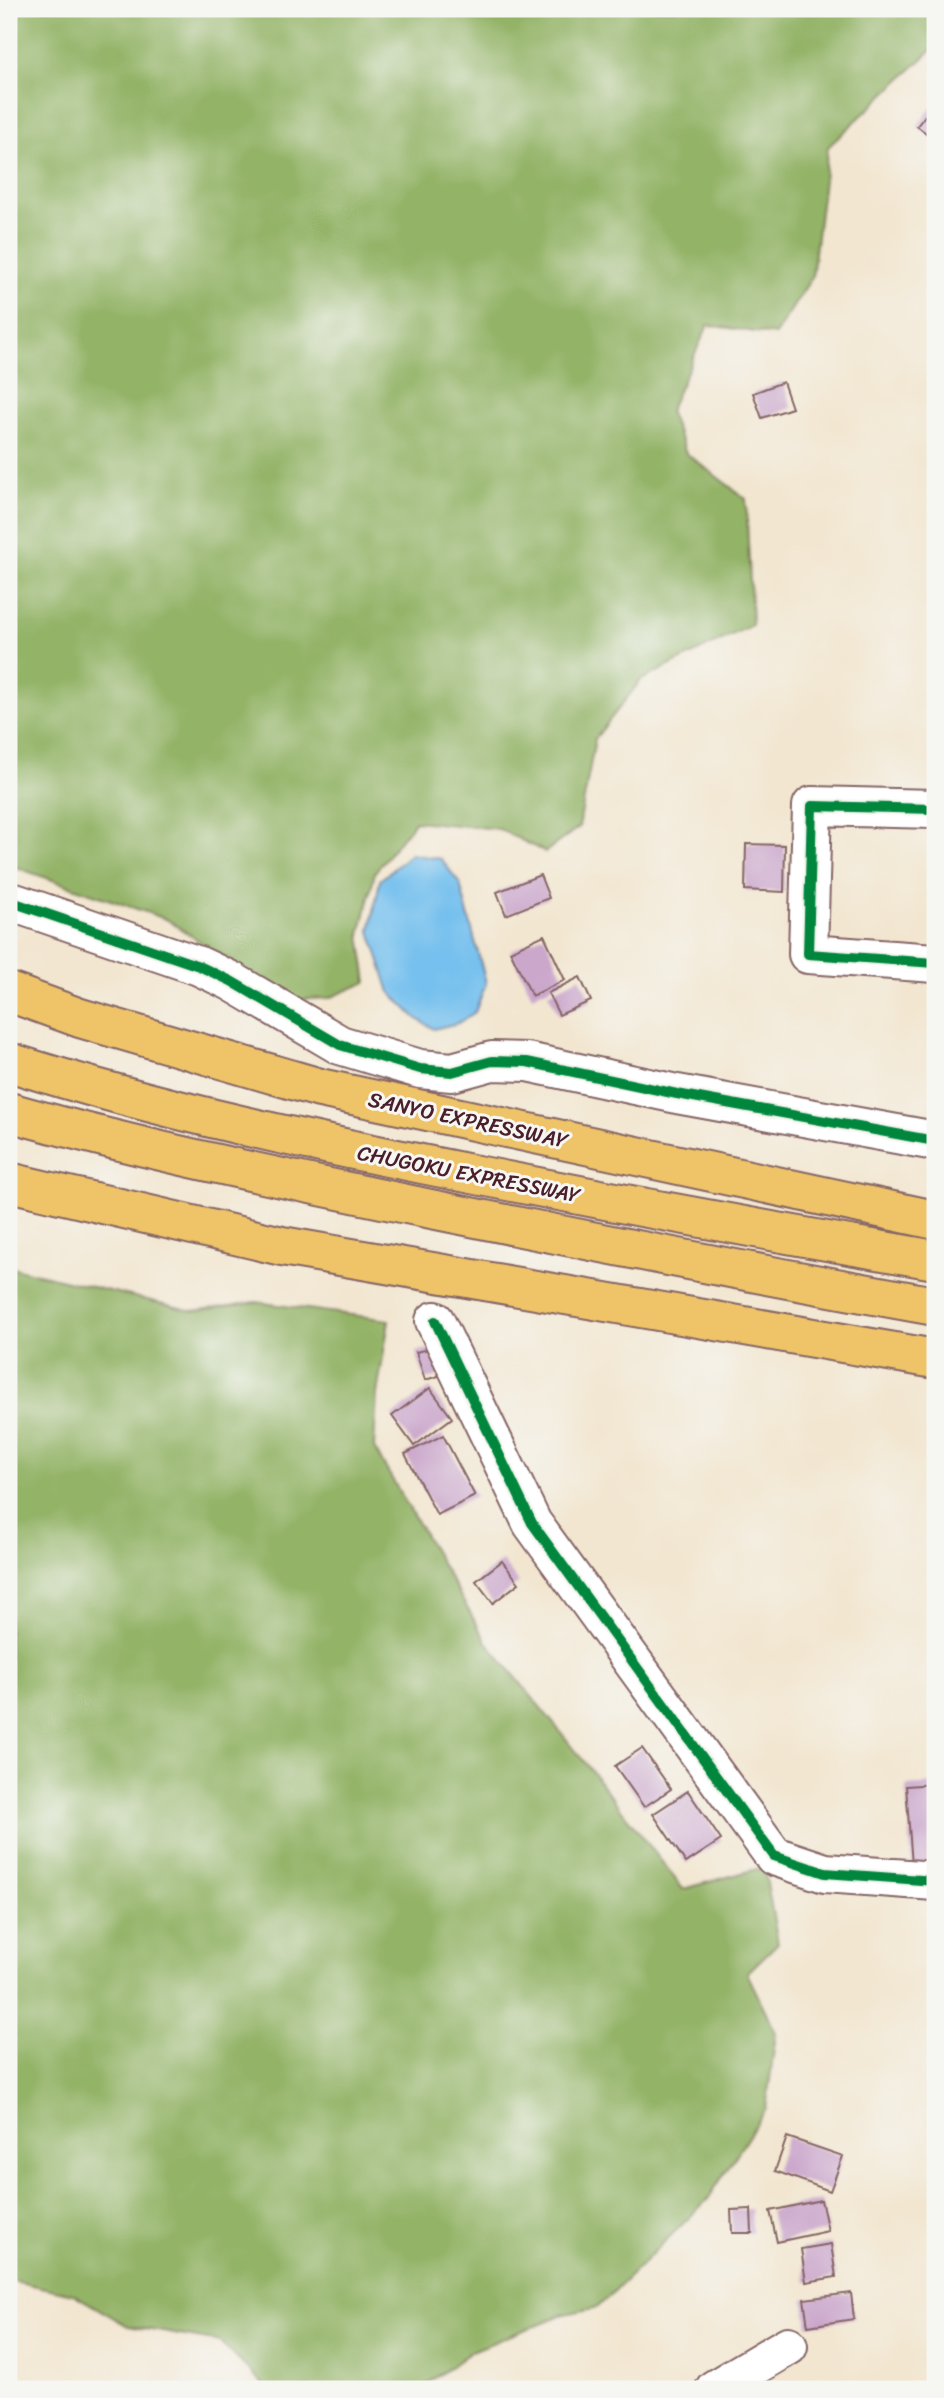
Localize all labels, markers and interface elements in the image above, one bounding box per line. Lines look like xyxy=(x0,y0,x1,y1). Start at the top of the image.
street label: SANYO EXPRESSWAY xyxy=(365,1080,573,1160)
street label: CHUGOKU EXPRESSWAY xyxy=(354,1134,585,1214)

